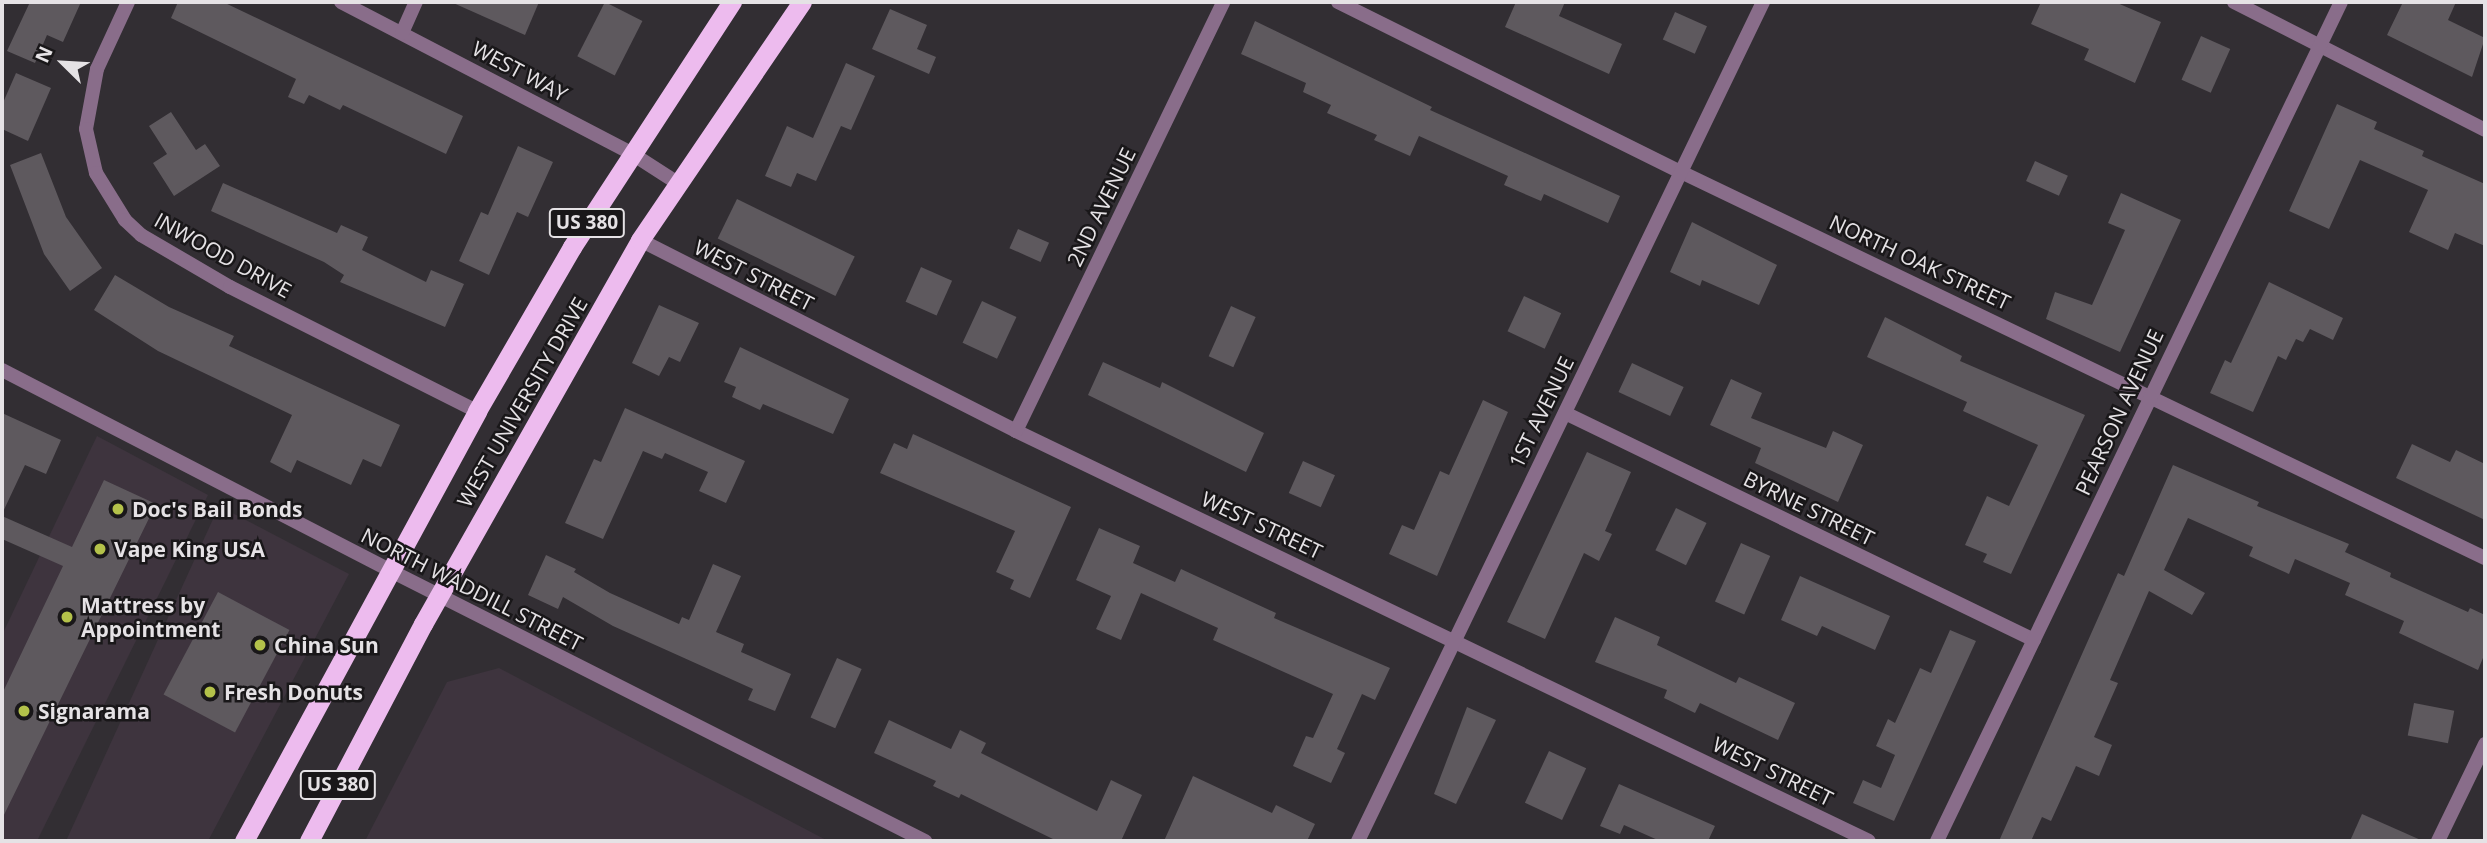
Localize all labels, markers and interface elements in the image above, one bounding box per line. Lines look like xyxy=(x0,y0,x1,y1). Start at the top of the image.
north arrow xyxy=(28,28,98,98)
street label: WEST WAY xyxy=(468,35,572,107)
text: N xyxy=(29,42,59,67)
street label: 2ND AVENUE xyxy=(1061,144,1141,270)
street label: INWOOD DRIVE xyxy=(150,207,296,303)
road number: US 380 xyxy=(548,208,626,238)
street label: NORTH OAK STREET xyxy=(1826,209,2014,315)
street label: WEST STREET xyxy=(690,234,818,316)
street label: WEST UNIVERSITY DRIVE xyxy=(452,293,592,511)
street label: PEARSON AVENUE xyxy=(2070,325,2168,499)
street label: 1ST AVENUE xyxy=(1503,352,1579,472)
street label: BYRNE STREET xyxy=(1740,466,1878,550)
street label: WEST STREET xyxy=(1198,486,1326,564)
place label: Doc's Bail Bonds xyxy=(132,496,303,522)
marker: Doc's Bail Bonds xyxy=(110,501,126,517)
street label: NORTH WADDILL STREET xyxy=(357,522,587,656)
place label: Vape King USA xyxy=(114,536,265,562)
marker: Vape King USA xyxy=(92,541,108,557)
place label: Mattress by Appointment xyxy=(81,592,220,642)
marker: Mattress by Appointment xyxy=(59,609,75,625)
place label: China Sun xyxy=(274,632,379,658)
marker: China Sun xyxy=(252,637,268,653)
place label: Fresh Donuts xyxy=(224,679,363,705)
marker: Fresh Donuts xyxy=(202,684,218,700)
place label: Signarama xyxy=(38,698,150,724)
marker: Signarama xyxy=(16,703,32,719)
street label: WEST STREET xyxy=(1709,731,1837,811)
road number: US 380 xyxy=(300,770,376,800)

